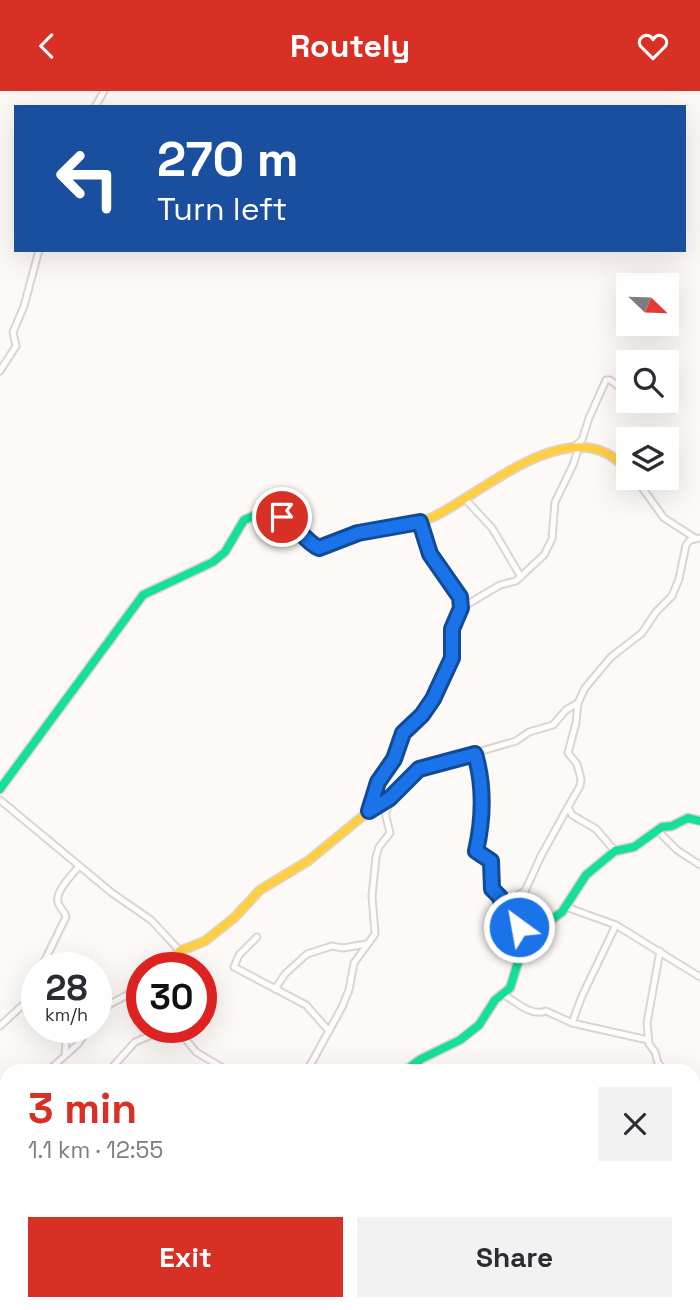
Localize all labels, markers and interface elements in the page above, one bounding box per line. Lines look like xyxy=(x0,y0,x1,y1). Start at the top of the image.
text: Routely xyxy=(290,26,410,66)
icon: back xyxy=(28,27,66,65)
icon: heart xyxy=(634,27,672,65)
text: 270 m xyxy=(157,128,299,190)
icon: left xyxy=(42,133,133,224)
text: Turn left xyxy=(157,189,287,229)
north arrow xyxy=(616,273,679,336)
map controls xyxy=(616,273,679,490)
button: search xyxy=(616,350,679,413)
button: layers xyxy=(616,427,679,490)
pin xyxy=(252,487,312,547)
icon: arrive xyxy=(263,498,301,536)
position arrow xyxy=(482,890,556,964)
speed limit sign: 30 xyxy=(126,952,217,1043)
text: 28 xyxy=(46,966,87,1010)
text: km/h xyxy=(45,1003,88,1026)
text: 3 min xyxy=(28,1082,137,1135)
button: close xyxy=(598,1087,672,1161)
text: 1.1 km · 12:55 xyxy=(28,1135,163,1165)
button: Exit xyxy=(28,1217,343,1297)
button: Share xyxy=(357,1217,672,1297)

